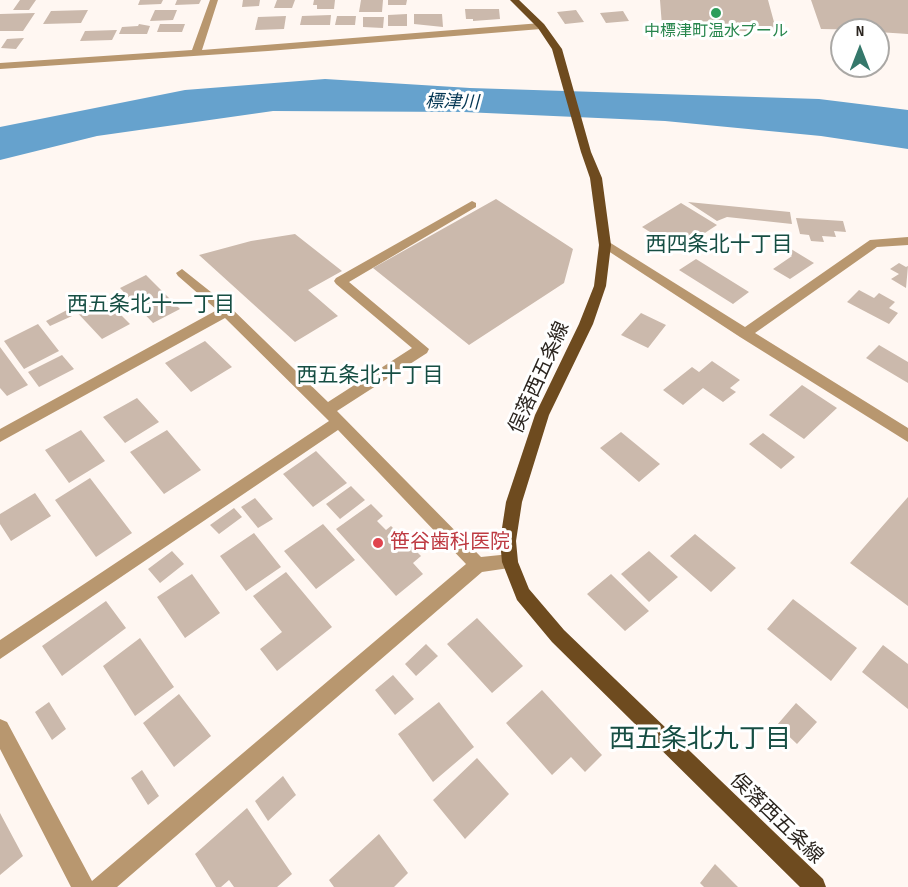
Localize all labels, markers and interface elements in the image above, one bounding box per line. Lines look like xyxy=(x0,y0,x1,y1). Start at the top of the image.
marker: 中標津町温水プール xyxy=(709,6,723,20)
north arrow xyxy=(830,18,890,78)
place label: 中標津町温水プール xyxy=(644,22,788,42)
text: N xyxy=(856,22,864,41)
water label: 標津川 xyxy=(425,92,479,114)
district label: 西四条北十丁目 xyxy=(646,233,792,259)
district label: 西五条北十一丁目 xyxy=(67,293,235,319)
street label: 俣落西五条線 xyxy=(505,318,575,438)
district label: 西五条北十丁目 xyxy=(297,364,443,390)
place label: 笹谷歯科医院 xyxy=(390,531,510,555)
marker: 笹谷歯科医院 xyxy=(371,536,385,550)
district label: 西五条北九丁目 xyxy=(609,724,791,756)
street label: 俣落西五条線 xyxy=(725,769,827,869)

